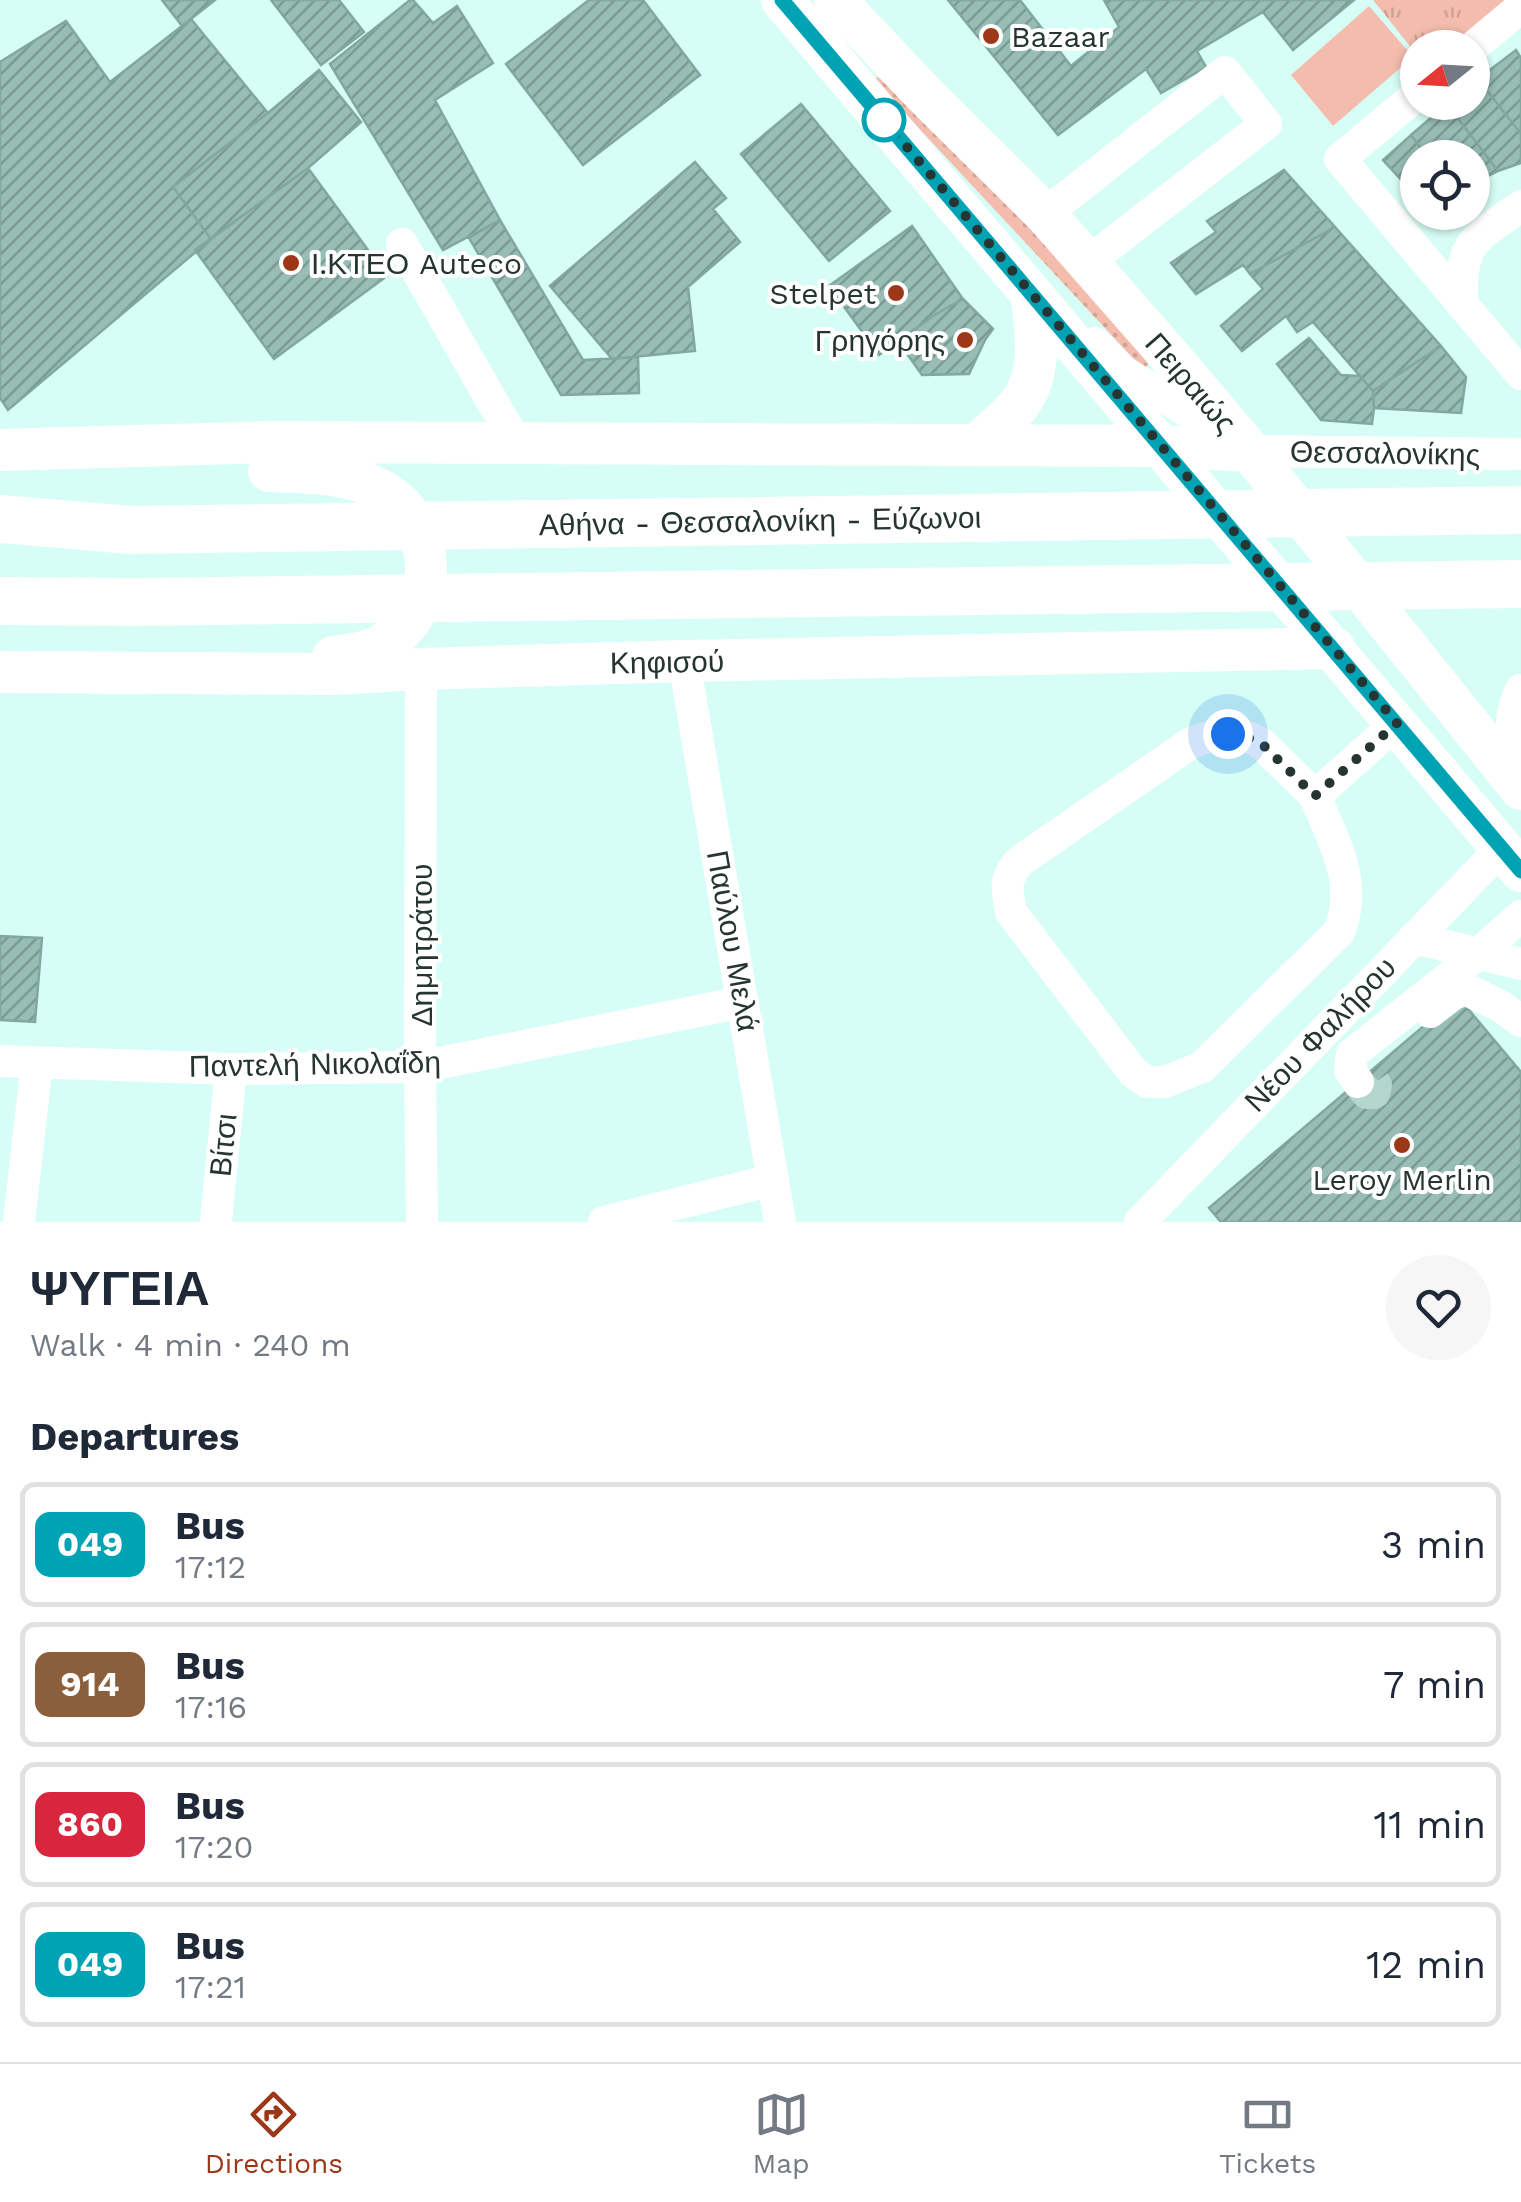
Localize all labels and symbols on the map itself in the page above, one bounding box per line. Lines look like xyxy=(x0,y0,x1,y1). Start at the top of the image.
place label: Bazaar xyxy=(1011,19,1110,54)
marker: Bazaar xyxy=(980,25,1002,47)
north arrow xyxy=(1400,30,1490,120)
unlabelled marker xyxy=(863,99,905,141)
place label: Ι.ΚΤΕΟ Auteco xyxy=(311,246,522,281)
marker: Ι.ΚΤΕΟ Auteco xyxy=(280,252,302,274)
place label: Stelpet xyxy=(769,276,876,311)
marker: Stelpet xyxy=(885,282,907,304)
place label: Γρηγόρης xyxy=(815,323,945,358)
street label: Πειραιώς xyxy=(1138,326,1244,440)
marker: Γρηγόρης xyxy=(954,329,976,351)
street label: Θεσσαλονίκης xyxy=(1290,434,1480,472)
street label: Αθήνα - Θεσσαλονίκη - Εύζωνοι xyxy=(539,500,981,542)
street label: Κηφισού xyxy=(609,644,725,680)
your location xyxy=(1203,709,1253,759)
street label: Παύλου Μελά xyxy=(700,848,766,1034)
street label: Δημητράτου xyxy=(404,864,439,1026)
street label: Νέου Φαλήρου xyxy=(1237,949,1403,1119)
street label: Παντελή Νικολαΐδη xyxy=(189,1044,441,1084)
street label: Βίτσι xyxy=(202,1112,244,1178)
marker: Leroy Merlin xyxy=(1391,1134,1413,1156)
place label: Leroy Merlin xyxy=(1312,1162,1492,1197)

